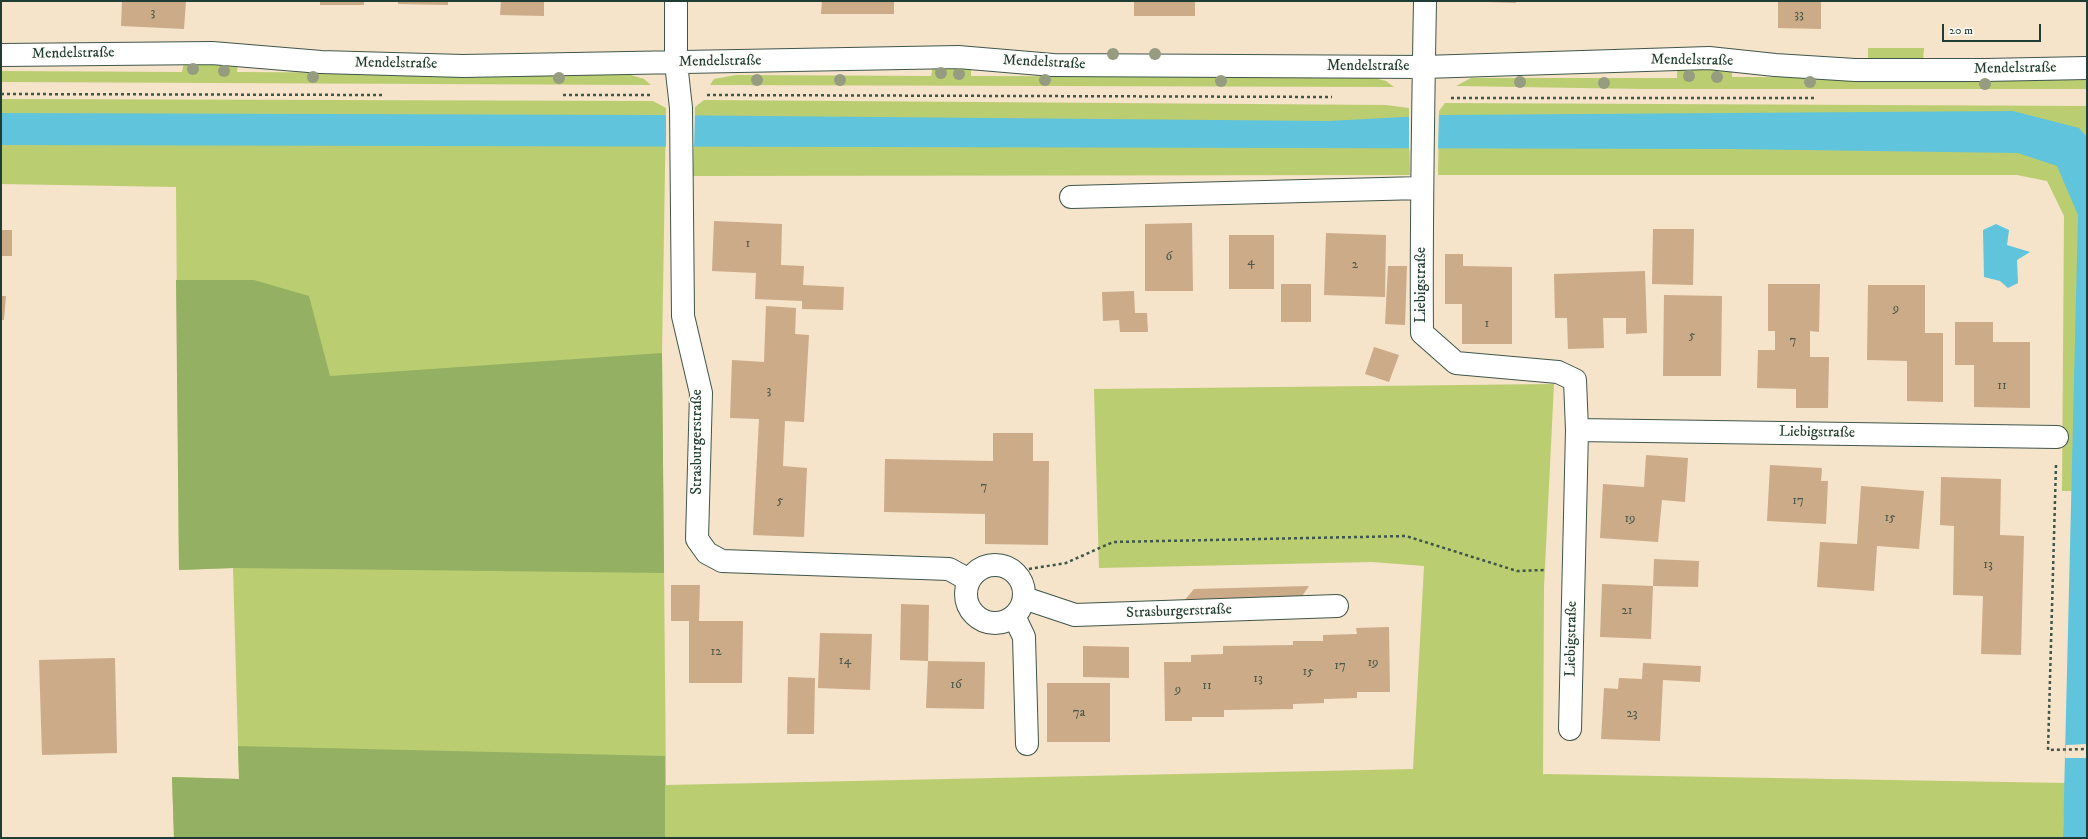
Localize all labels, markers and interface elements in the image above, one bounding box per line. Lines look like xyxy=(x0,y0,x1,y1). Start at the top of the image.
house number: 3 xyxy=(151,5,155,21)
house number: 33 xyxy=(1794,7,1804,23)
scale bar xyxy=(1944,16,2043,42)
text: 20 m xyxy=(1949,23,1973,38)
street label: Mendelstraße xyxy=(31,44,115,64)
street label: Mendelstraße xyxy=(1650,51,1734,71)
street label: Mendelstraße xyxy=(678,52,762,72)
street label: Mendelstraße xyxy=(1002,52,1086,74)
street label: Mendelstraße xyxy=(354,54,438,74)
street label: Mendelstraße xyxy=(1327,58,1409,76)
street label: Mendelstraße xyxy=(1973,59,2057,79)
house number: 1 xyxy=(746,236,750,252)
street label: Liebigstraße xyxy=(1413,247,1431,323)
house number: 6 xyxy=(1166,249,1172,265)
house number: 4 xyxy=(1247,254,1255,270)
house number: 2 xyxy=(1352,257,1358,273)
house number: 9 xyxy=(1893,301,1899,317)
house number: 1 xyxy=(1485,316,1489,332)
house number: 5 xyxy=(1689,328,1695,344)
house number: 7 xyxy=(1790,333,1796,349)
house number: 11 xyxy=(1997,378,2007,394)
house number: 3 xyxy=(767,383,771,399)
street label: Strasburgerstraße xyxy=(689,389,707,495)
street label: Liebigstraße xyxy=(1779,423,1855,443)
house number: 7 xyxy=(981,479,987,495)
house number: 5 xyxy=(777,493,783,509)
house number: 17 xyxy=(1792,493,1804,509)
house number: 15 xyxy=(1884,510,1896,526)
house number: 19 xyxy=(1624,511,1636,527)
house number: 13 xyxy=(1983,557,1993,573)
street label: Strasburgerstraße xyxy=(1126,601,1232,623)
street label: Liebigstraße xyxy=(1562,601,1582,677)
house number: 21 xyxy=(1621,603,1633,619)
house number: 12 xyxy=(710,644,722,660)
house number: 14 xyxy=(839,653,851,669)
house number: 19 xyxy=(1367,655,1379,671)
house number: 17 xyxy=(1334,658,1346,674)
house number: 15 xyxy=(1302,664,1314,680)
house number: 13 xyxy=(1253,671,1263,687)
house number: 16 xyxy=(950,677,962,693)
house number: 11 xyxy=(1202,678,1212,694)
house number: 9 xyxy=(1175,682,1181,698)
house number: 7a xyxy=(1073,705,1085,721)
house number: 23 xyxy=(1626,706,1638,722)

